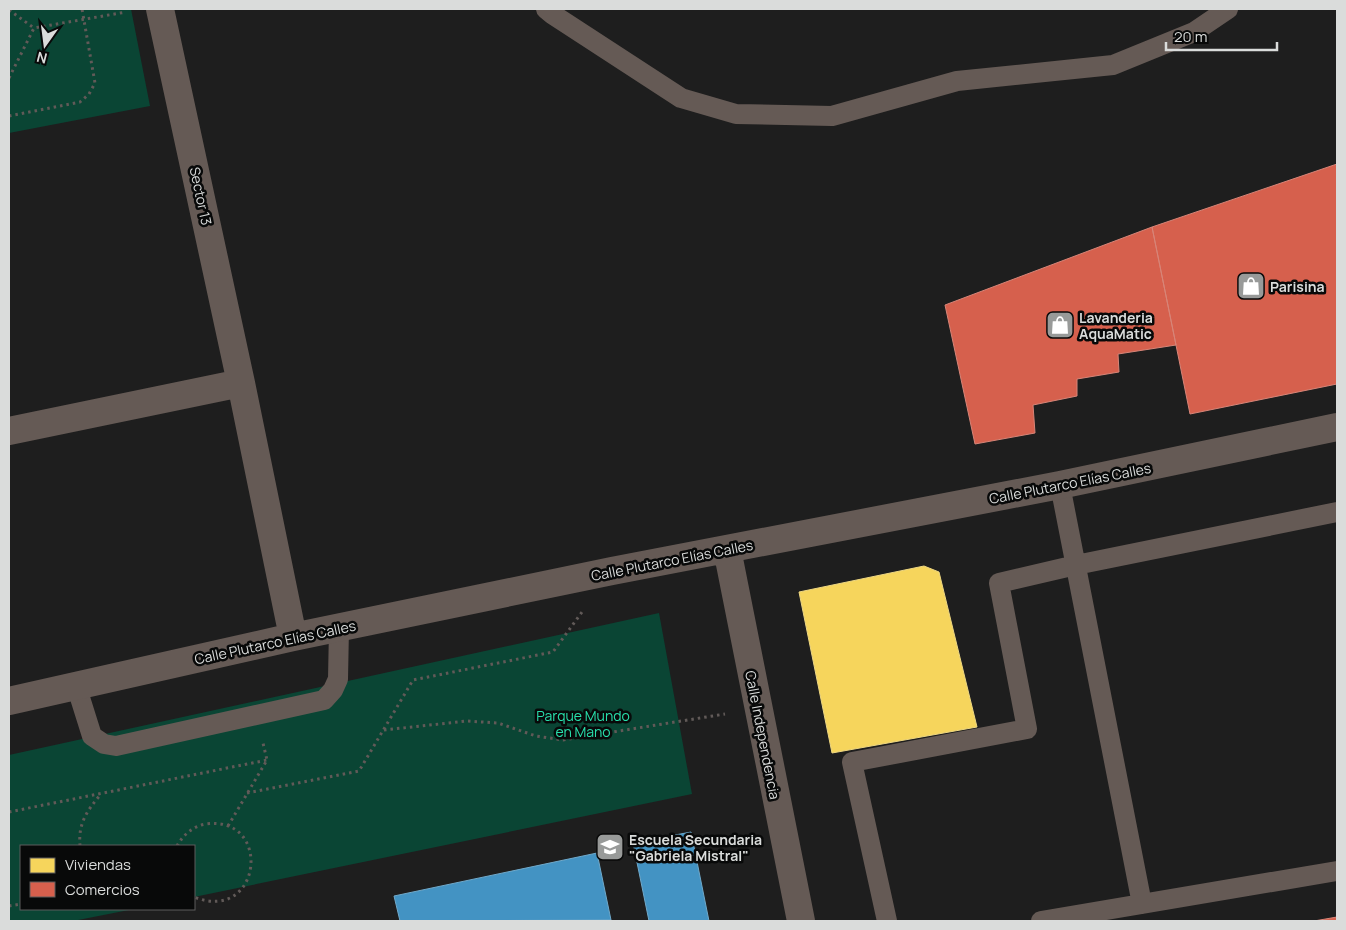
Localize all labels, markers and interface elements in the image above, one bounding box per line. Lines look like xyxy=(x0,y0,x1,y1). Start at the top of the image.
north arrow xyxy=(20,20,70,70)
scale bar xyxy=(1166,20,1277,52)
text: 20 m xyxy=(1174,26,1207,47)
text: N xyxy=(35,48,49,69)
street label: Sector 13 xyxy=(186,165,216,227)
shop icon: Parisina xyxy=(1236,271,1266,301)
place label: Parisina xyxy=(1270,277,1325,296)
place label: Lavanderia AquaMatic xyxy=(1079,308,1153,343)
shop icon: Lavanderia AquaMatic xyxy=(1045,310,1075,340)
street label: Calle Plutarco Elías Calles xyxy=(987,458,1153,508)
street label: Calle Plutarco Elías Calles xyxy=(589,535,755,585)
street label: Calle Plutarco Elías Calles xyxy=(193,616,357,668)
street label: Calle Independencia xyxy=(741,669,785,801)
park label: Parque Mundo en Mano xyxy=(536,706,630,741)
place label: Escuela Secundaria "Gabriela Mistral" xyxy=(629,830,762,865)
school or university icon: Escuela Secundaria "Gabriela Mistral" xyxy=(595,832,625,862)
legend xyxy=(20,845,195,910)
text: Viviendas xyxy=(65,854,131,875)
text: Comercios xyxy=(65,879,140,900)

